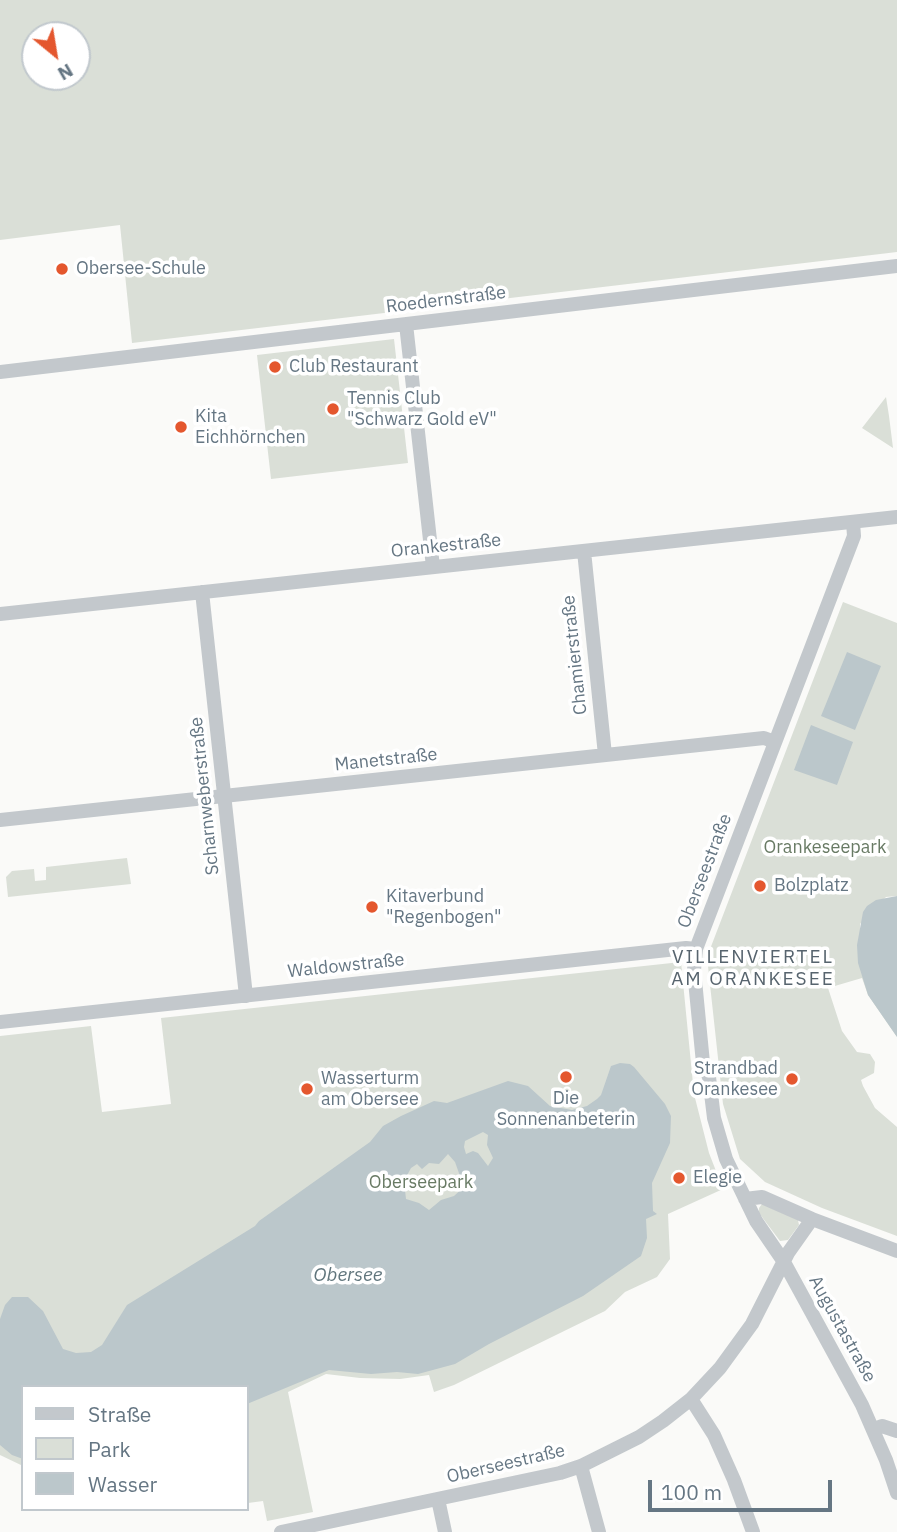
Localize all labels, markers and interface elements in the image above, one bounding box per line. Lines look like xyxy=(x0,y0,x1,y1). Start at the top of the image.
north arrow xyxy=(21,21,91,91)
text: N xyxy=(54,59,77,86)
place label: Obersee-Schule xyxy=(76,258,206,280)
marker: Obersee-Schule xyxy=(54,261,70,277)
street label: Roedernstraße xyxy=(385,282,507,318)
place label: Club Restaurant xyxy=(289,356,419,378)
marker: Club Restaurant xyxy=(267,359,283,375)
place label: Tennis Club "Schwarz Gold eV" xyxy=(347,388,497,430)
marker: Tennis Club "Schwarz Gold eV" xyxy=(325,401,341,417)
place label: Kita Eichhörnchen xyxy=(195,406,306,448)
marker: Kita Eichhörnchen xyxy=(173,419,189,435)
street label: Orankestraße xyxy=(390,529,502,563)
street label: Chamierstraße xyxy=(558,594,592,716)
street label: Scharnweberstraße xyxy=(186,716,224,876)
street label: Manetstraße xyxy=(334,744,438,776)
street label: Oberseestraße xyxy=(673,811,737,931)
park label: Orankeseepark xyxy=(764,837,886,859)
place label: Bolzplatz xyxy=(774,875,849,897)
marker: Bolzplatz xyxy=(752,878,768,894)
place label: Kitaverbund "Regenbogen" xyxy=(386,886,501,928)
marker: Kitaverbund "Regenbogen" xyxy=(364,899,380,915)
district label: VILLENVIERTEL AM ORANKESEE xyxy=(673,947,833,991)
street label: Waldowstraße xyxy=(287,949,405,983)
place label: Strandbad Orankesee xyxy=(691,1058,778,1100)
place label: Wasserturm am Obersee xyxy=(321,1068,419,1110)
marker: Die Sonnenanbeterin xyxy=(558,1069,574,1085)
marker: Strandbad Orankesee xyxy=(784,1071,800,1087)
marker: Wasserturm am Obersee xyxy=(299,1081,315,1097)
place label: Die Sonnenanbeterin xyxy=(497,1088,635,1130)
place label: Elegie xyxy=(693,1167,742,1189)
marker: Elegie xyxy=(671,1170,687,1186)
park label: Oberseepark xyxy=(369,1172,473,1194)
water label: Obersee xyxy=(314,1265,382,1287)
street label: Augustastraße xyxy=(804,1272,880,1386)
legend xyxy=(21,1385,248,1511)
text: Straße xyxy=(88,1400,151,1428)
text: Park xyxy=(88,1435,131,1463)
street label: Oberseestraße xyxy=(445,1440,567,1488)
scale bar xyxy=(652,1466,836,1510)
text: Wasser xyxy=(88,1470,157,1498)
text: 100 m xyxy=(661,1478,722,1506)

